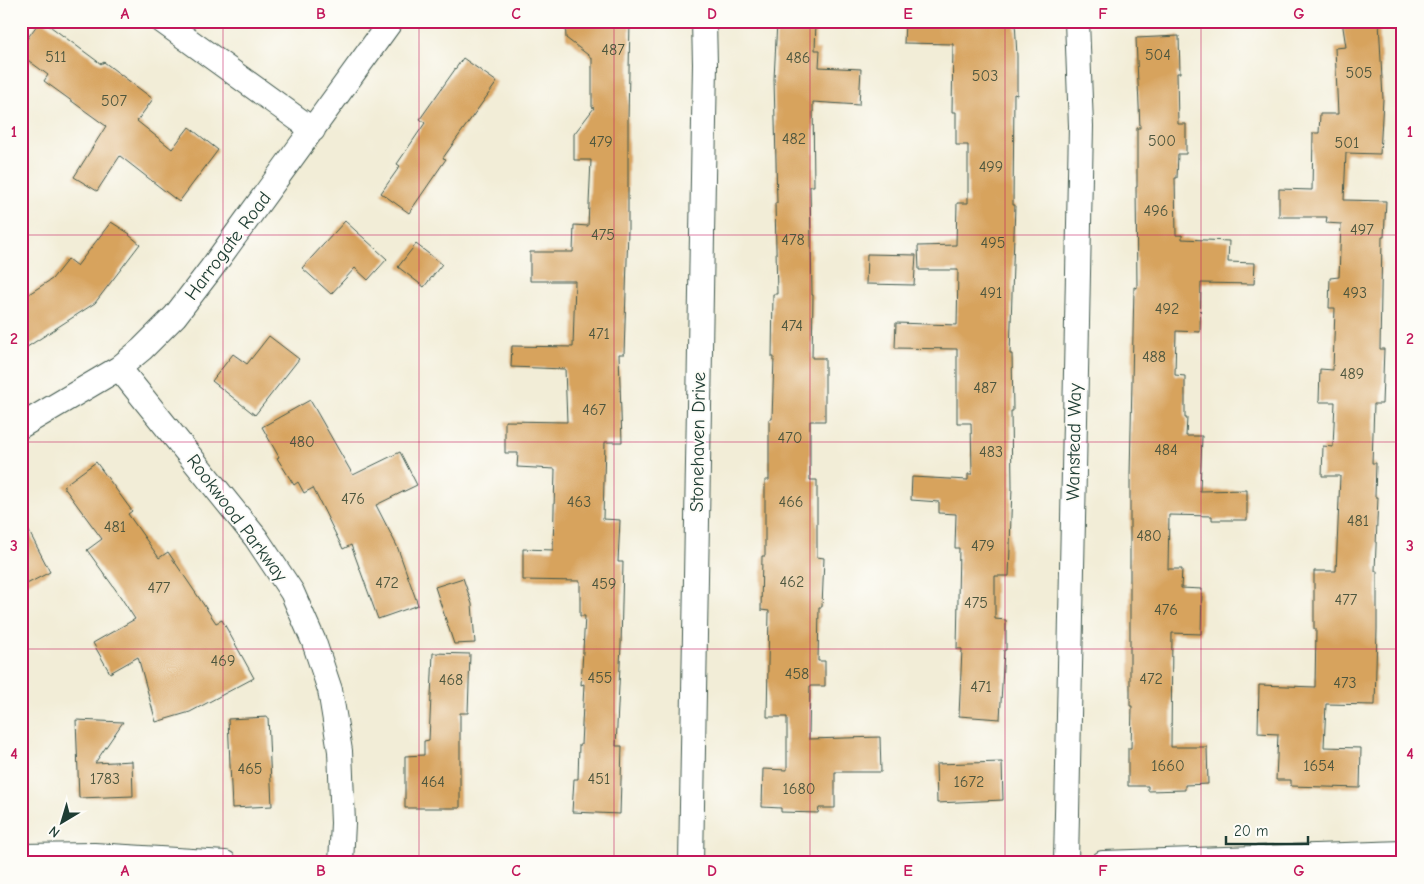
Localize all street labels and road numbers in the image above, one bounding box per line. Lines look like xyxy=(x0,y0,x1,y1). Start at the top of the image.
street label: Harrogate Road xyxy=(180,187,276,305)
street label: Stonehaven Drive xyxy=(686,372,710,512)
street label: Wanstead Way xyxy=(1062,383,1086,501)
street label: Rookwood Parkway xyxy=(182,450,292,586)

